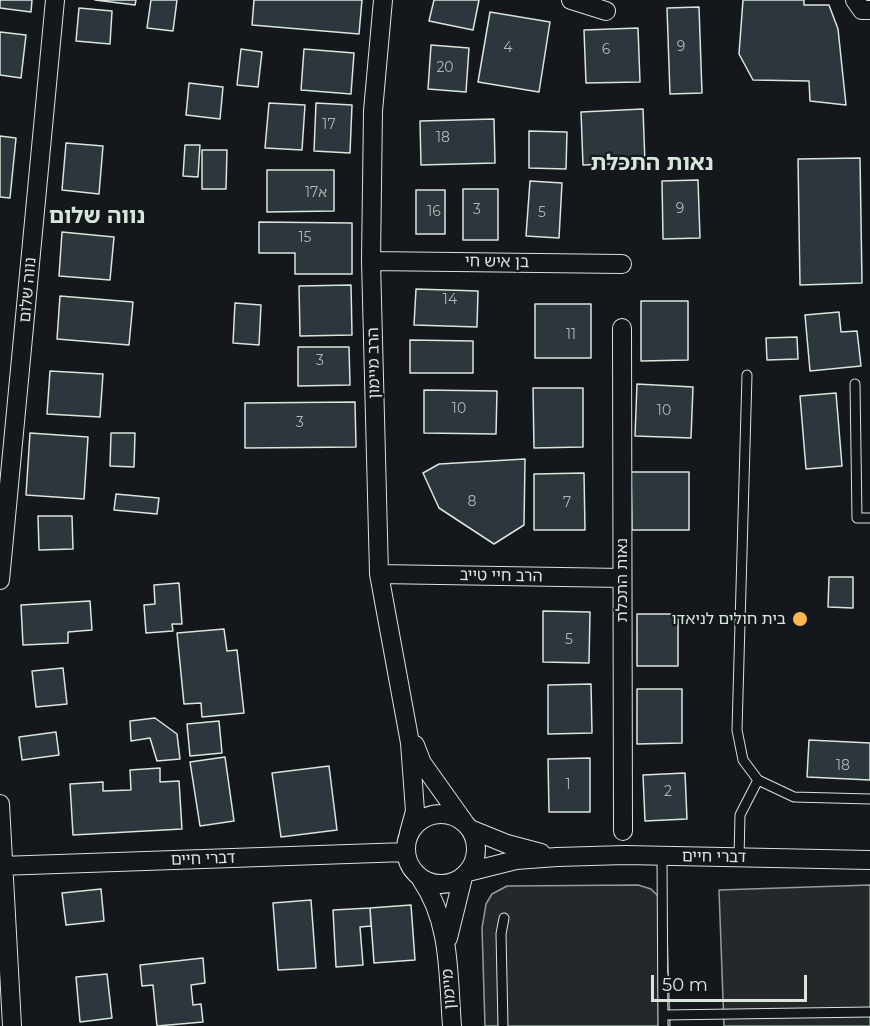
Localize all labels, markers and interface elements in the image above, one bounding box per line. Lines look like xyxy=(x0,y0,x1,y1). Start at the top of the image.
house number: 9 xyxy=(677,39,685,55)
house number: 4 xyxy=(503,40,513,56)
house number: 6 xyxy=(602,42,610,58)
house number: 20 xyxy=(436,60,454,76)
house number: 17 xyxy=(322,117,336,133)
house number: 18 xyxy=(436,130,450,146)
district label: נאות התכלת xyxy=(590,151,714,177)
house number: 17א xyxy=(305,185,327,201)
house number: 9 xyxy=(676,201,684,217)
house number: 3 xyxy=(473,202,481,218)
district label: נווה שלום xyxy=(49,204,145,230)
house number: 16 xyxy=(427,204,441,220)
house number: 5 xyxy=(538,205,546,221)
house number: 15 xyxy=(299,230,311,246)
street label: בן איש חי xyxy=(465,252,529,272)
street label: נווה שלום xyxy=(16,257,40,323)
house number: 14 xyxy=(443,292,457,308)
street label: הרב מיימון xyxy=(364,327,384,399)
house number: 11 xyxy=(566,327,576,343)
house number: 3 xyxy=(316,353,324,369)
house number: 10 xyxy=(452,401,466,417)
house number: 10 xyxy=(657,403,671,419)
house number: 3 xyxy=(296,415,304,431)
house number: 8 xyxy=(468,494,476,510)
house number: 7 xyxy=(563,495,571,511)
street label: נאות התכלת xyxy=(612,538,632,622)
street label: הרב חיי טייב xyxy=(459,566,543,586)
place label: בית חולים לניאדו xyxy=(672,609,786,629)
marker: בית חולים לניאדו xyxy=(791,610,809,628)
house number: 5 xyxy=(565,632,573,648)
house number: 18 xyxy=(836,758,850,774)
house number: 1 xyxy=(565,777,571,793)
house number: 2 xyxy=(664,784,672,800)
street label: דברי חיים xyxy=(682,847,746,867)
street label: דברי חיים xyxy=(170,848,236,870)
scale bar xyxy=(654,963,810,1001)
street label: מיימון xyxy=(438,968,460,1010)
text: 50 m xyxy=(662,974,708,996)

